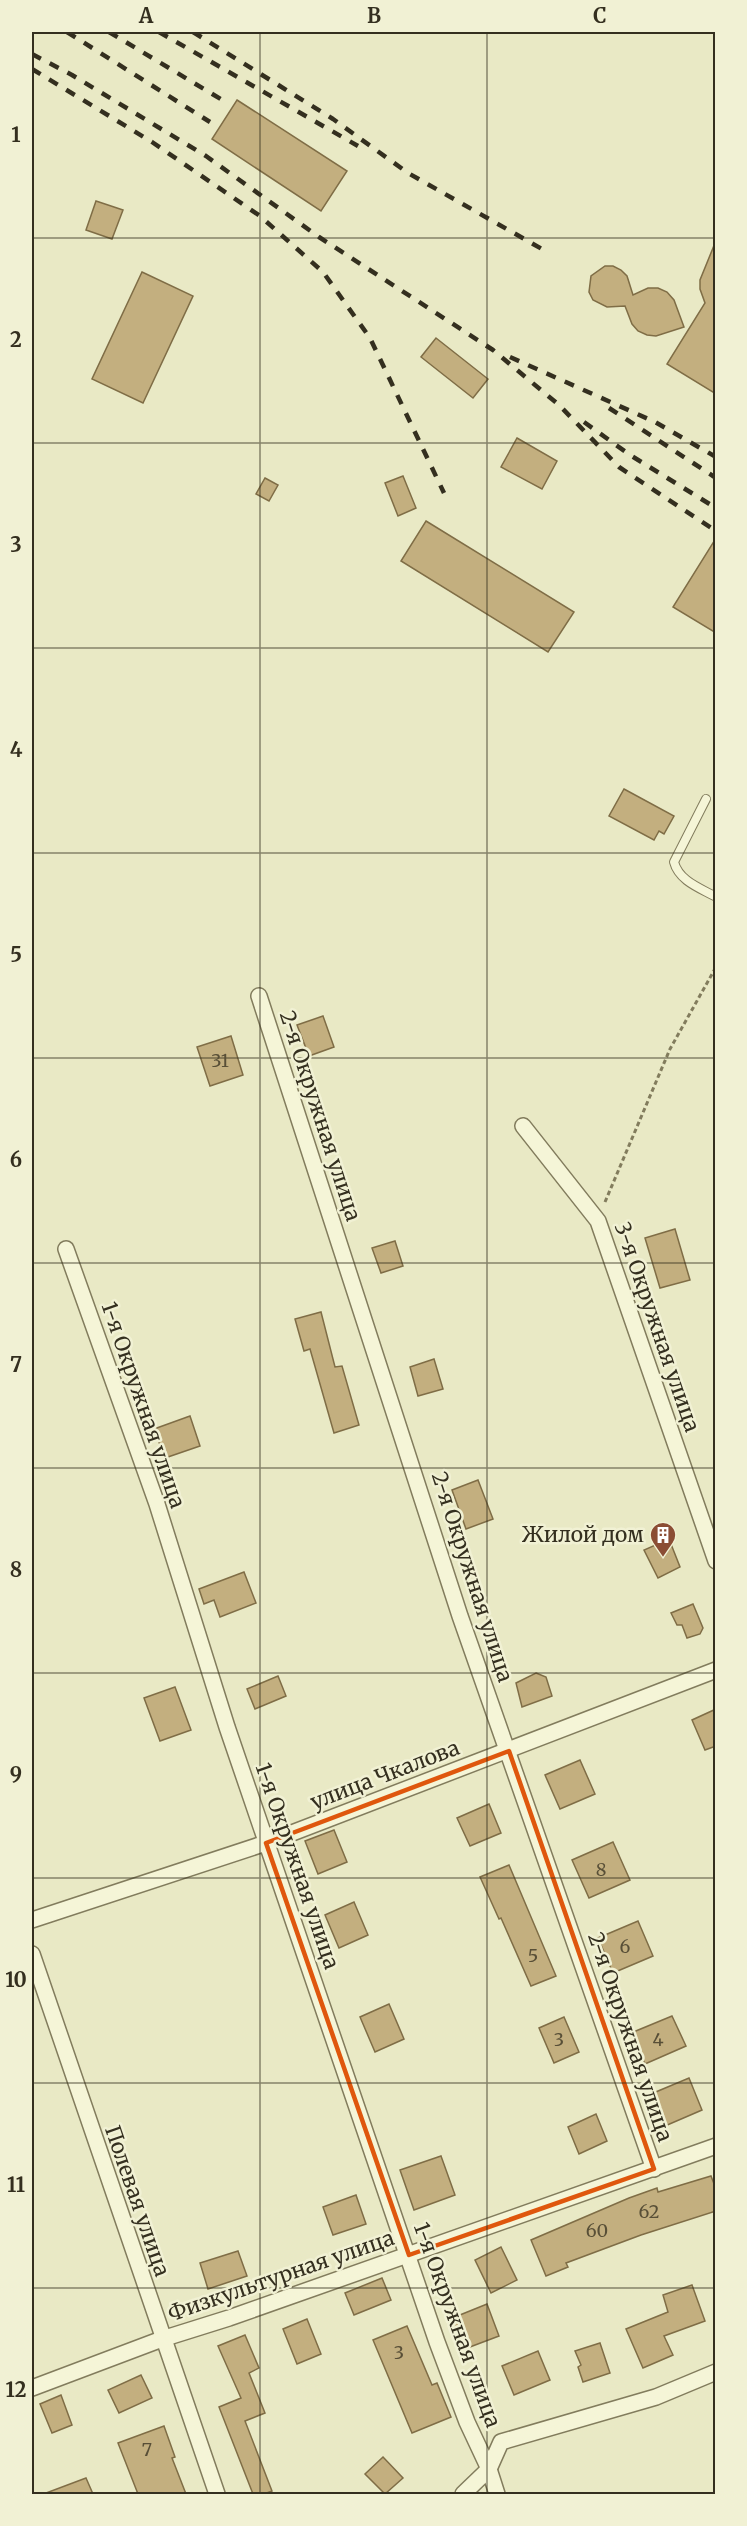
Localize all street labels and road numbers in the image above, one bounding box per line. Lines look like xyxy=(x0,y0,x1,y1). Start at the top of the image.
street label: 2-я Окружная улица xyxy=(274,1007,367,1224)
street label: 3-я Окружная улица xyxy=(609,1218,706,1435)
street label: 1-я Окружная улица xyxy=(95,1298,191,1512)
street label: 2-я Окружная улица xyxy=(426,1468,519,1685)
street label: улица Чкалова xyxy=(307,1734,463,1815)
street label: 1-я Окружная улица xyxy=(249,1759,345,1973)
street label: 2-я Окружная улица xyxy=(582,1929,679,2145)
street label: Полевая улица xyxy=(99,2122,176,2280)
street label: 1-я Окружная улица xyxy=(408,2219,507,2431)
street label: Физкультурная улица xyxy=(164,2224,398,2327)

